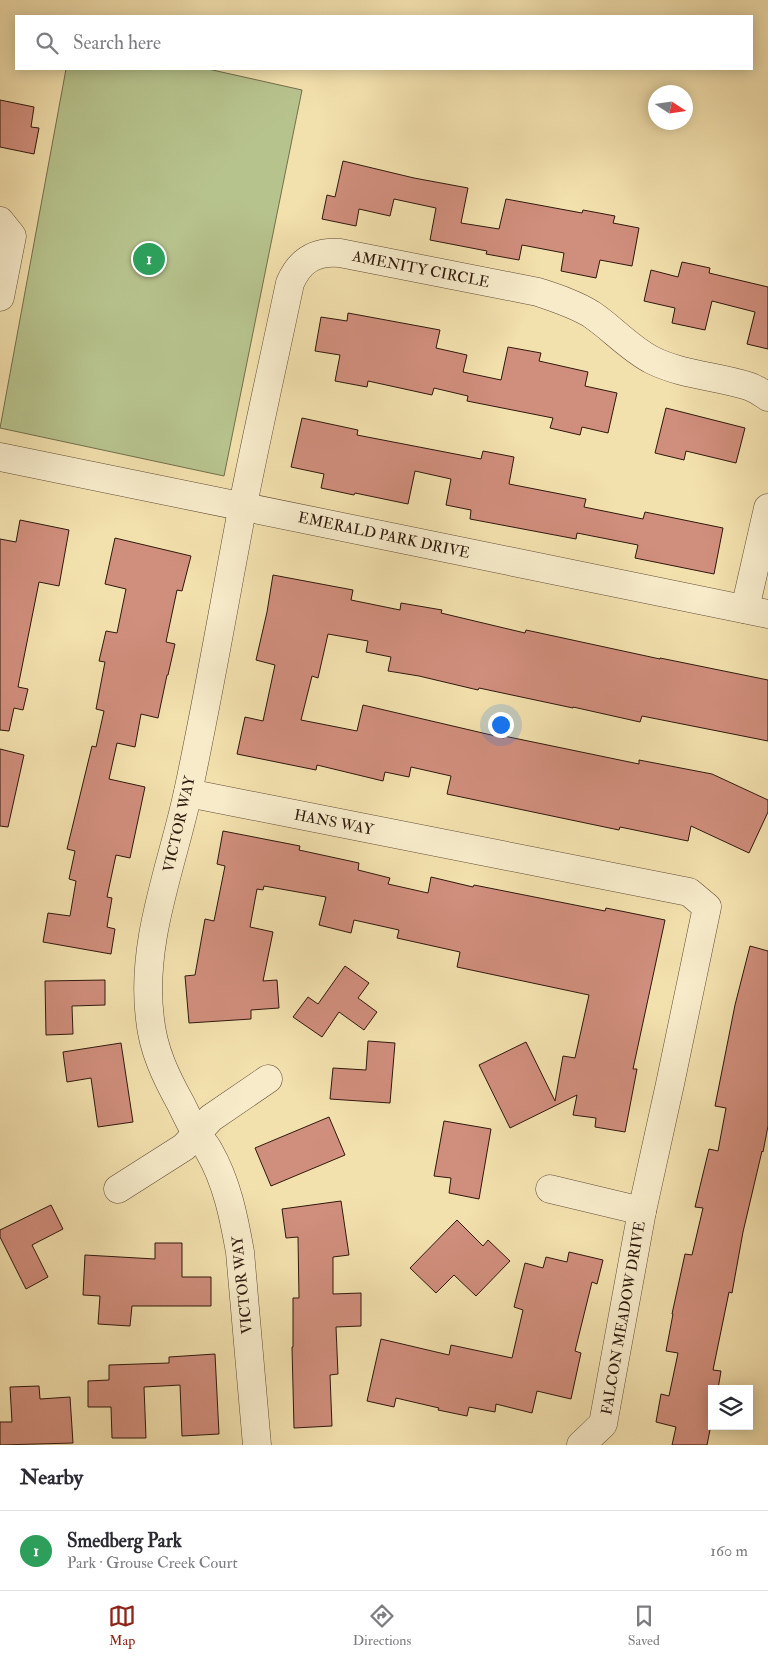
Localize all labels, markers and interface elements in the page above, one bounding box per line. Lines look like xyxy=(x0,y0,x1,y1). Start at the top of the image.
search box xyxy=(15,15,753,70)
icon: search xyxy=(33,29,61,57)
text: Search here xyxy=(73,31,161,55)
north arrow xyxy=(648,85,693,130)
pin: 1 xyxy=(133,240,165,278)
street label: AMENITY CIRCLE xyxy=(350,247,491,292)
street label: EMERALD PARK DRIVE xyxy=(296,508,472,563)
your location xyxy=(488,712,514,738)
street label: VICTOR WAY xyxy=(159,773,200,874)
street label: HANS WAY xyxy=(293,805,376,840)
street label: FALCON MEADOW DRIVE xyxy=(597,1220,650,1416)
street label: VICTOR WAY xyxy=(228,1234,257,1335)
map controls xyxy=(708,1385,753,1430)
button: layers xyxy=(708,1385,753,1430)
text: Nearby xyxy=(20,1464,83,1491)
text: Smedberg Park xyxy=(67,1529,182,1553)
text: 1 xyxy=(33,1541,39,1561)
text: 160 m xyxy=(710,1541,748,1561)
text: Park · Grouse Creek Court xyxy=(67,1553,238,1573)
tab: Map xyxy=(108,1602,136,1649)
tab: Directions xyxy=(353,1602,411,1649)
tab: Saved xyxy=(628,1602,660,1649)

